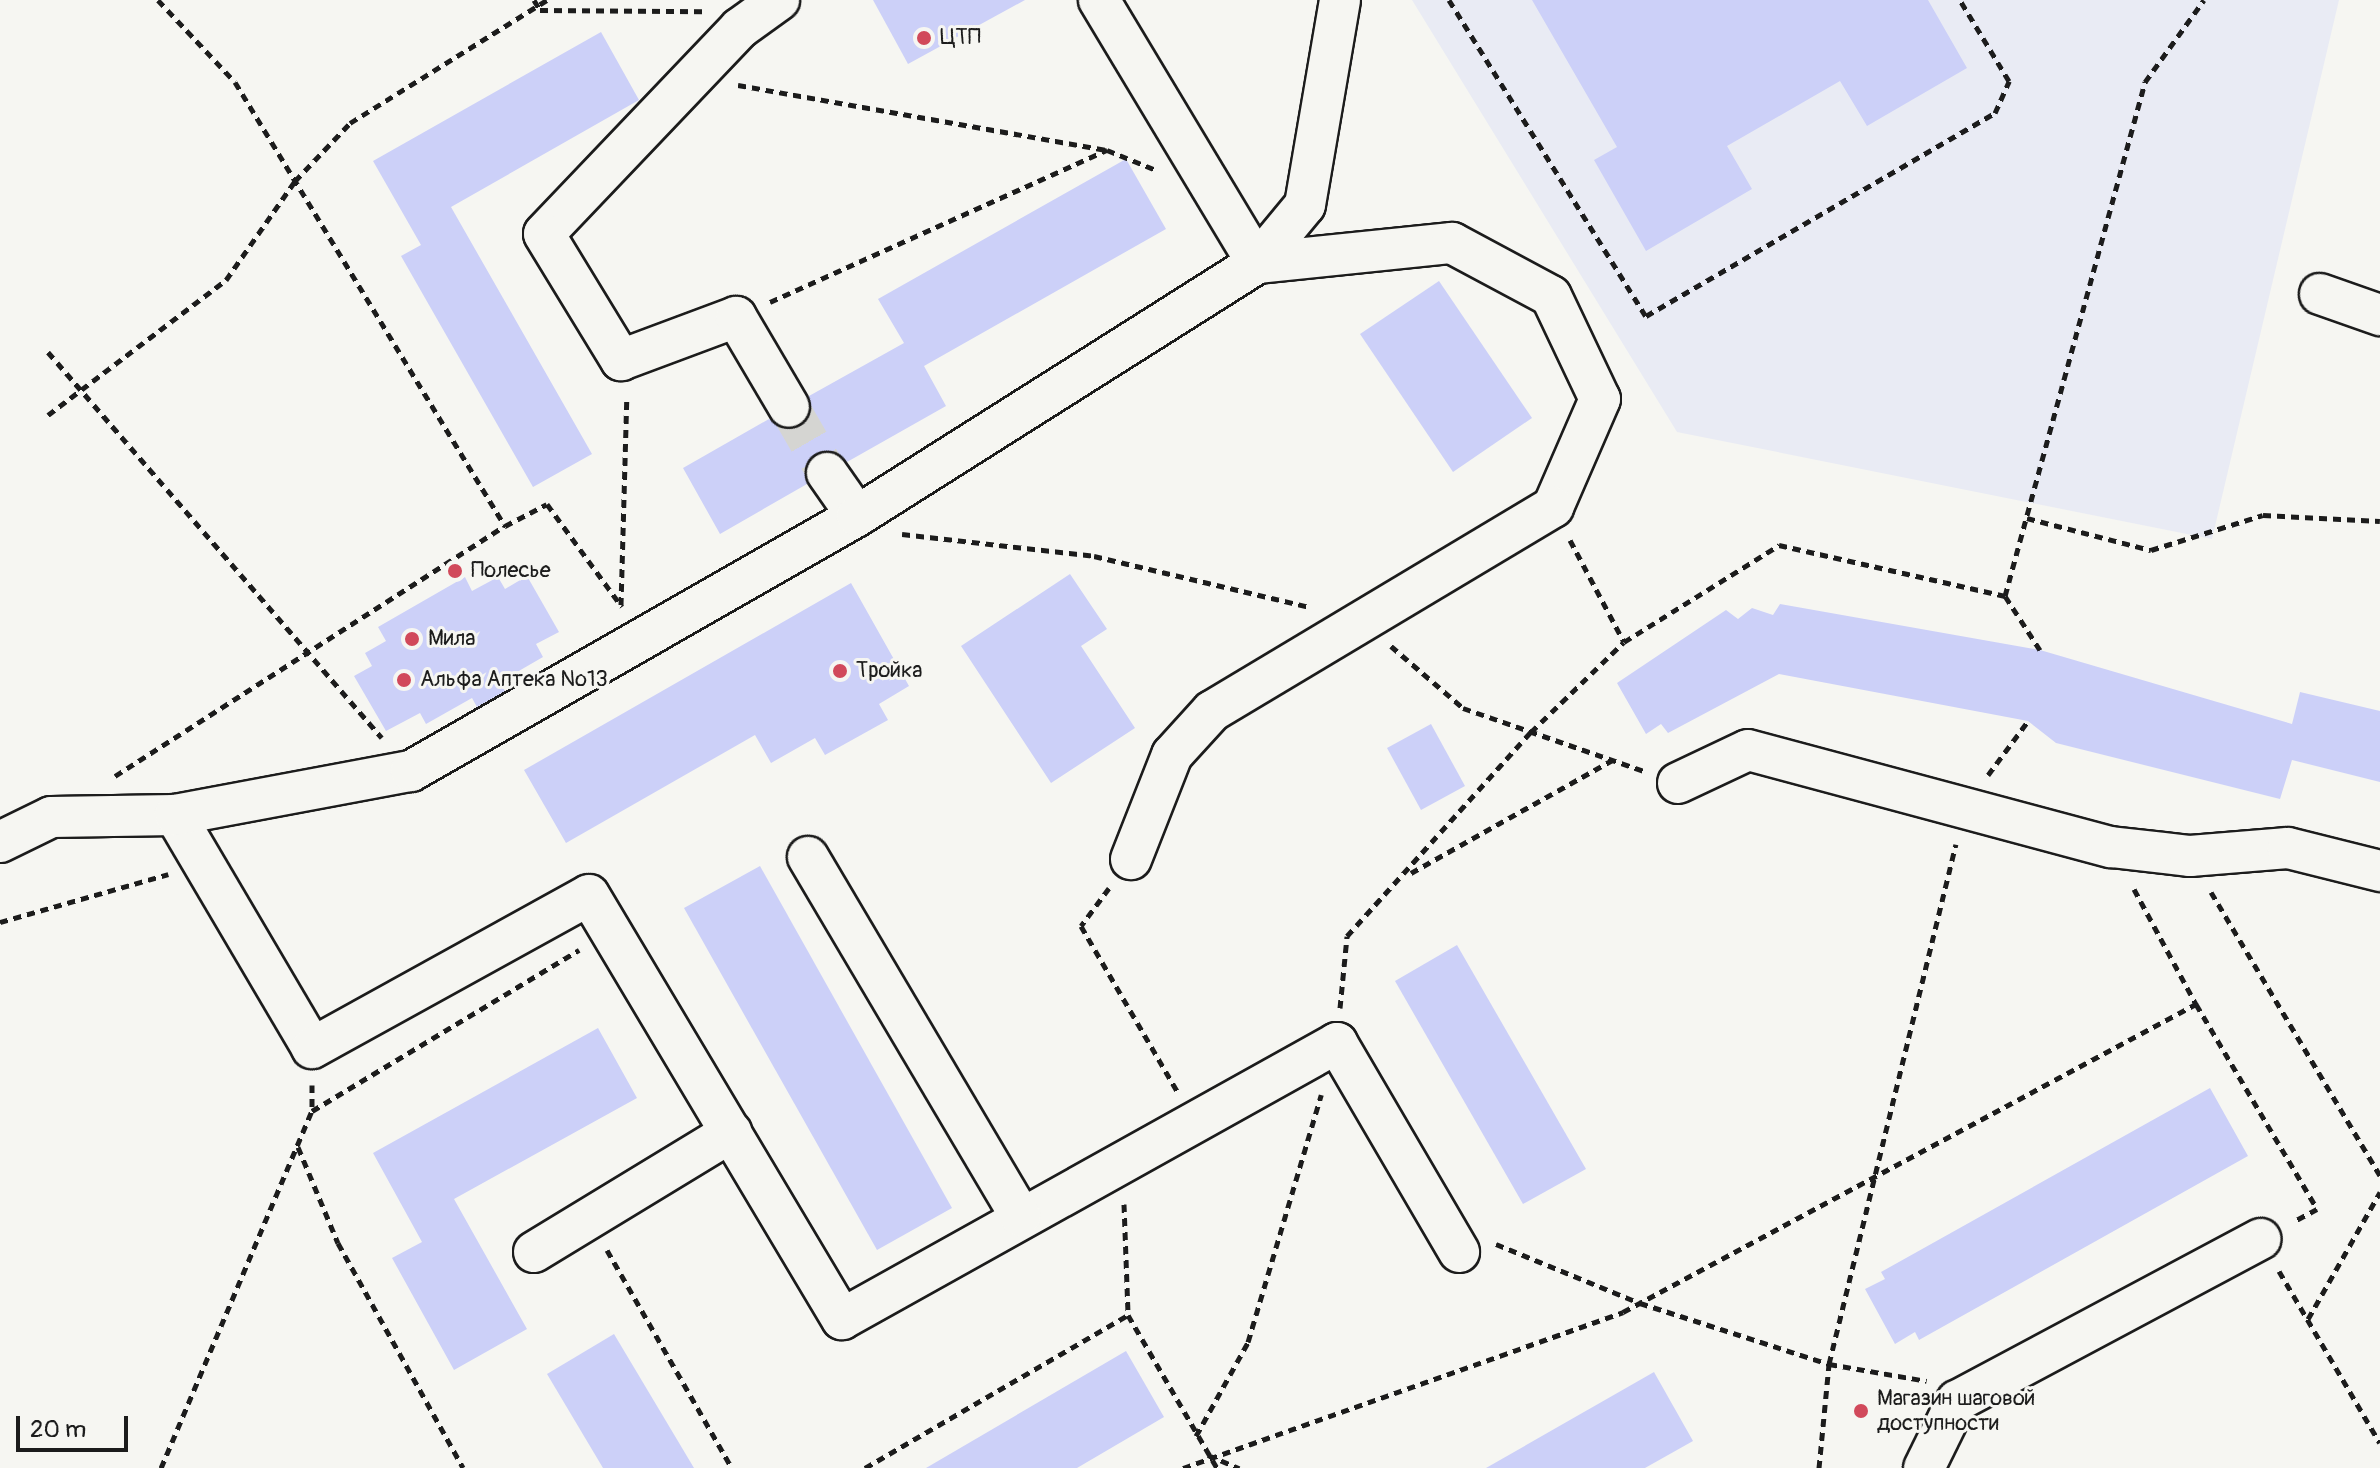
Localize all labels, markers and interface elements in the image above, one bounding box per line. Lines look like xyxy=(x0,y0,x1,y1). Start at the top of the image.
place label: ЦТП xyxy=(940,25,981,51)
marker: ЦТП xyxy=(915,29,933,47)
place label: Полесье xyxy=(471,558,551,584)
marker: Полесье xyxy=(446,562,464,580)
place label: Мила xyxy=(428,626,475,652)
marker: Мила xyxy=(403,630,421,648)
place label: Тройка xyxy=(856,658,923,684)
marker: Тройка xyxy=(831,662,849,680)
place label: Альфа Аптека №13 xyxy=(420,667,608,693)
marker: Альфа Аптека №13 xyxy=(395,671,413,689)
place label: Магазин шаговой доступности xyxy=(1877,1385,2035,1436)
scale bar xyxy=(20,1400,132,1450)
marker: Магазин шаговой доступности xyxy=(1852,1402,1870,1420)
text: 20 m xyxy=(30,1415,86,1444)

